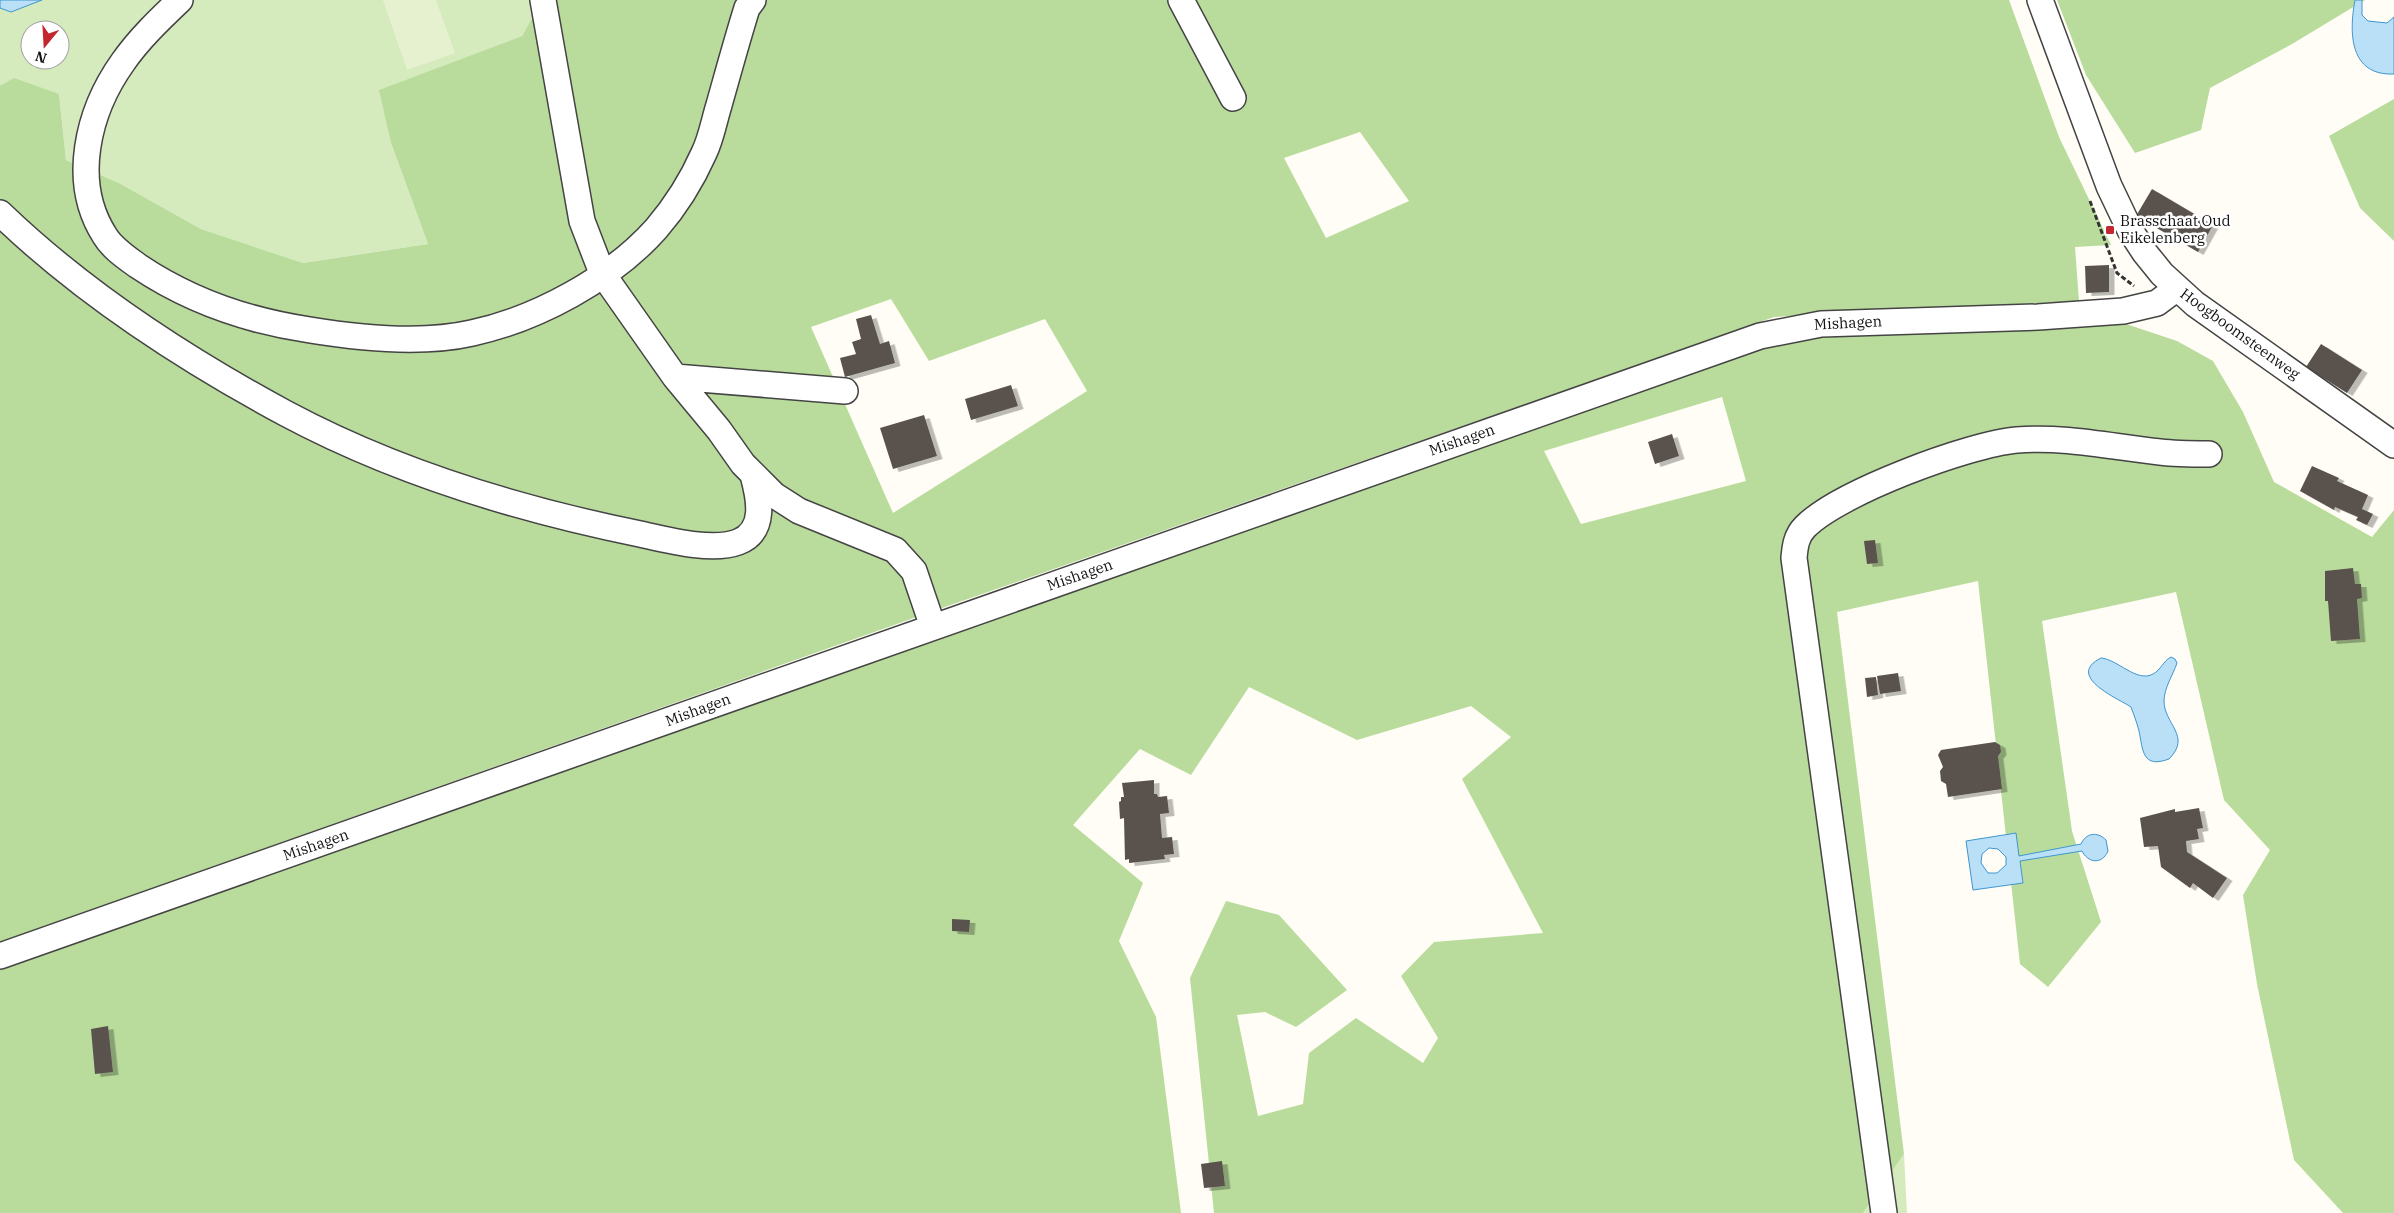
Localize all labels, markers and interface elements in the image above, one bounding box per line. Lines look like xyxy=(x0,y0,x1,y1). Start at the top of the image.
north arrow xyxy=(20,20,70,70)
text: N xyxy=(33,47,49,68)
place label: Brasschaat Oud Eikelenberg xyxy=(2120,211,2231,247)
marker: Brasschaat Oud Eikelenberg xyxy=(2104,224,2116,236)
street label: Hoogboomsteenweg xyxy=(2177,284,2304,383)
street label: Mishagen xyxy=(1813,311,1883,334)
street label: Mishagen xyxy=(1426,419,1498,460)
street label: Mishagen xyxy=(1044,554,1116,595)
street label: Mishagen xyxy=(662,689,734,730)
street label: Mishagen xyxy=(280,824,352,865)

